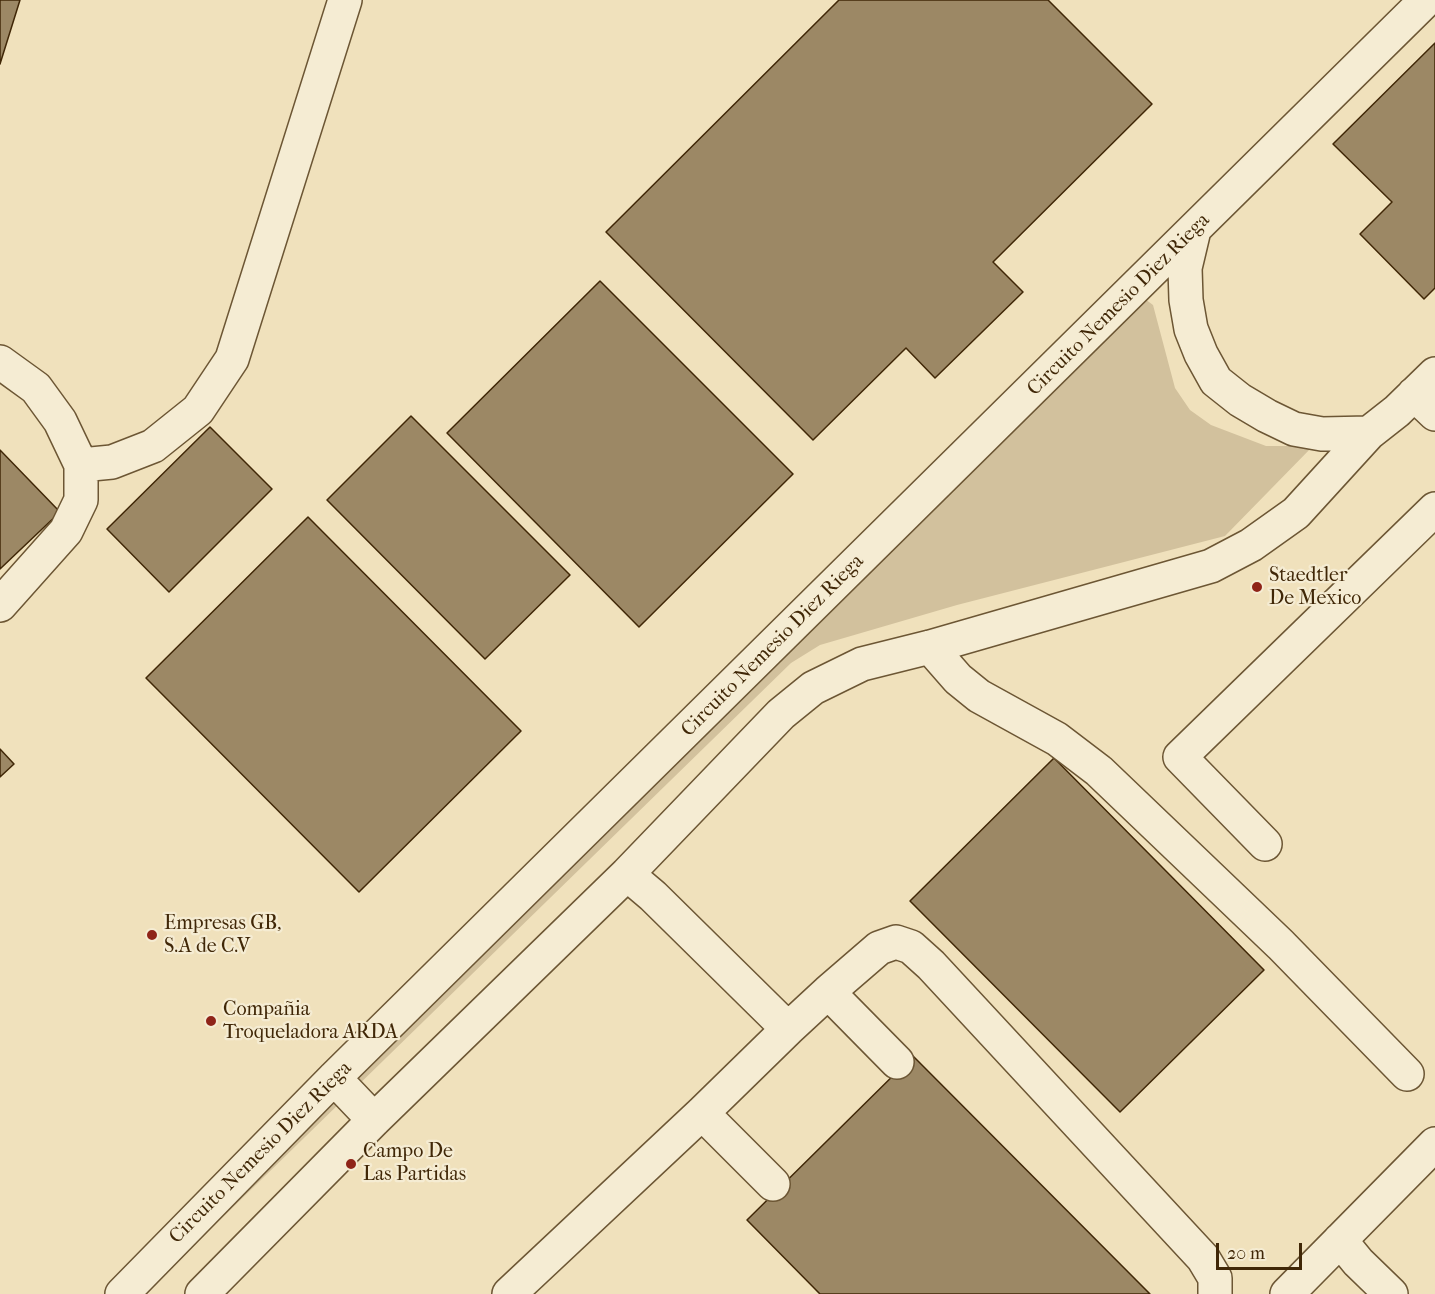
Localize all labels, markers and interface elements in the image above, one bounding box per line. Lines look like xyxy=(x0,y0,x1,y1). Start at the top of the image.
street label: Circuito Nemesio Diez Riega xyxy=(1023,209,1215,401)
street label: Circuito Nemesio Diez Riega xyxy=(677,550,869,742)
place label: Staedtler De Mexico xyxy=(1269,564,1361,611)
marker: Staedtler De Mexico xyxy=(1250,580,1264,594)
place label: Empresas GB, S.A de C.V xyxy=(164,912,281,959)
marker: Empresas GB, S.A de C.V xyxy=(145,928,159,942)
place label: Compañia Troqueladora ARDA xyxy=(223,998,398,1045)
marker: Compañia Troqueladora ARDA xyxy=(204,1014,218,1028)
street label: Circuito Nemesio Diez Riega xyxy=(165,1057,357,1249)
place label: Campo De Las Partidas xyxy=(363,1140,466,1187)
marker: Campo De Las Partidas xyxy=(344,1157,358,1171)
scale bar xyxy=(1219,1231,1304,1269)
text: 20 m xyxy=(1227,1243,1265,1264)

